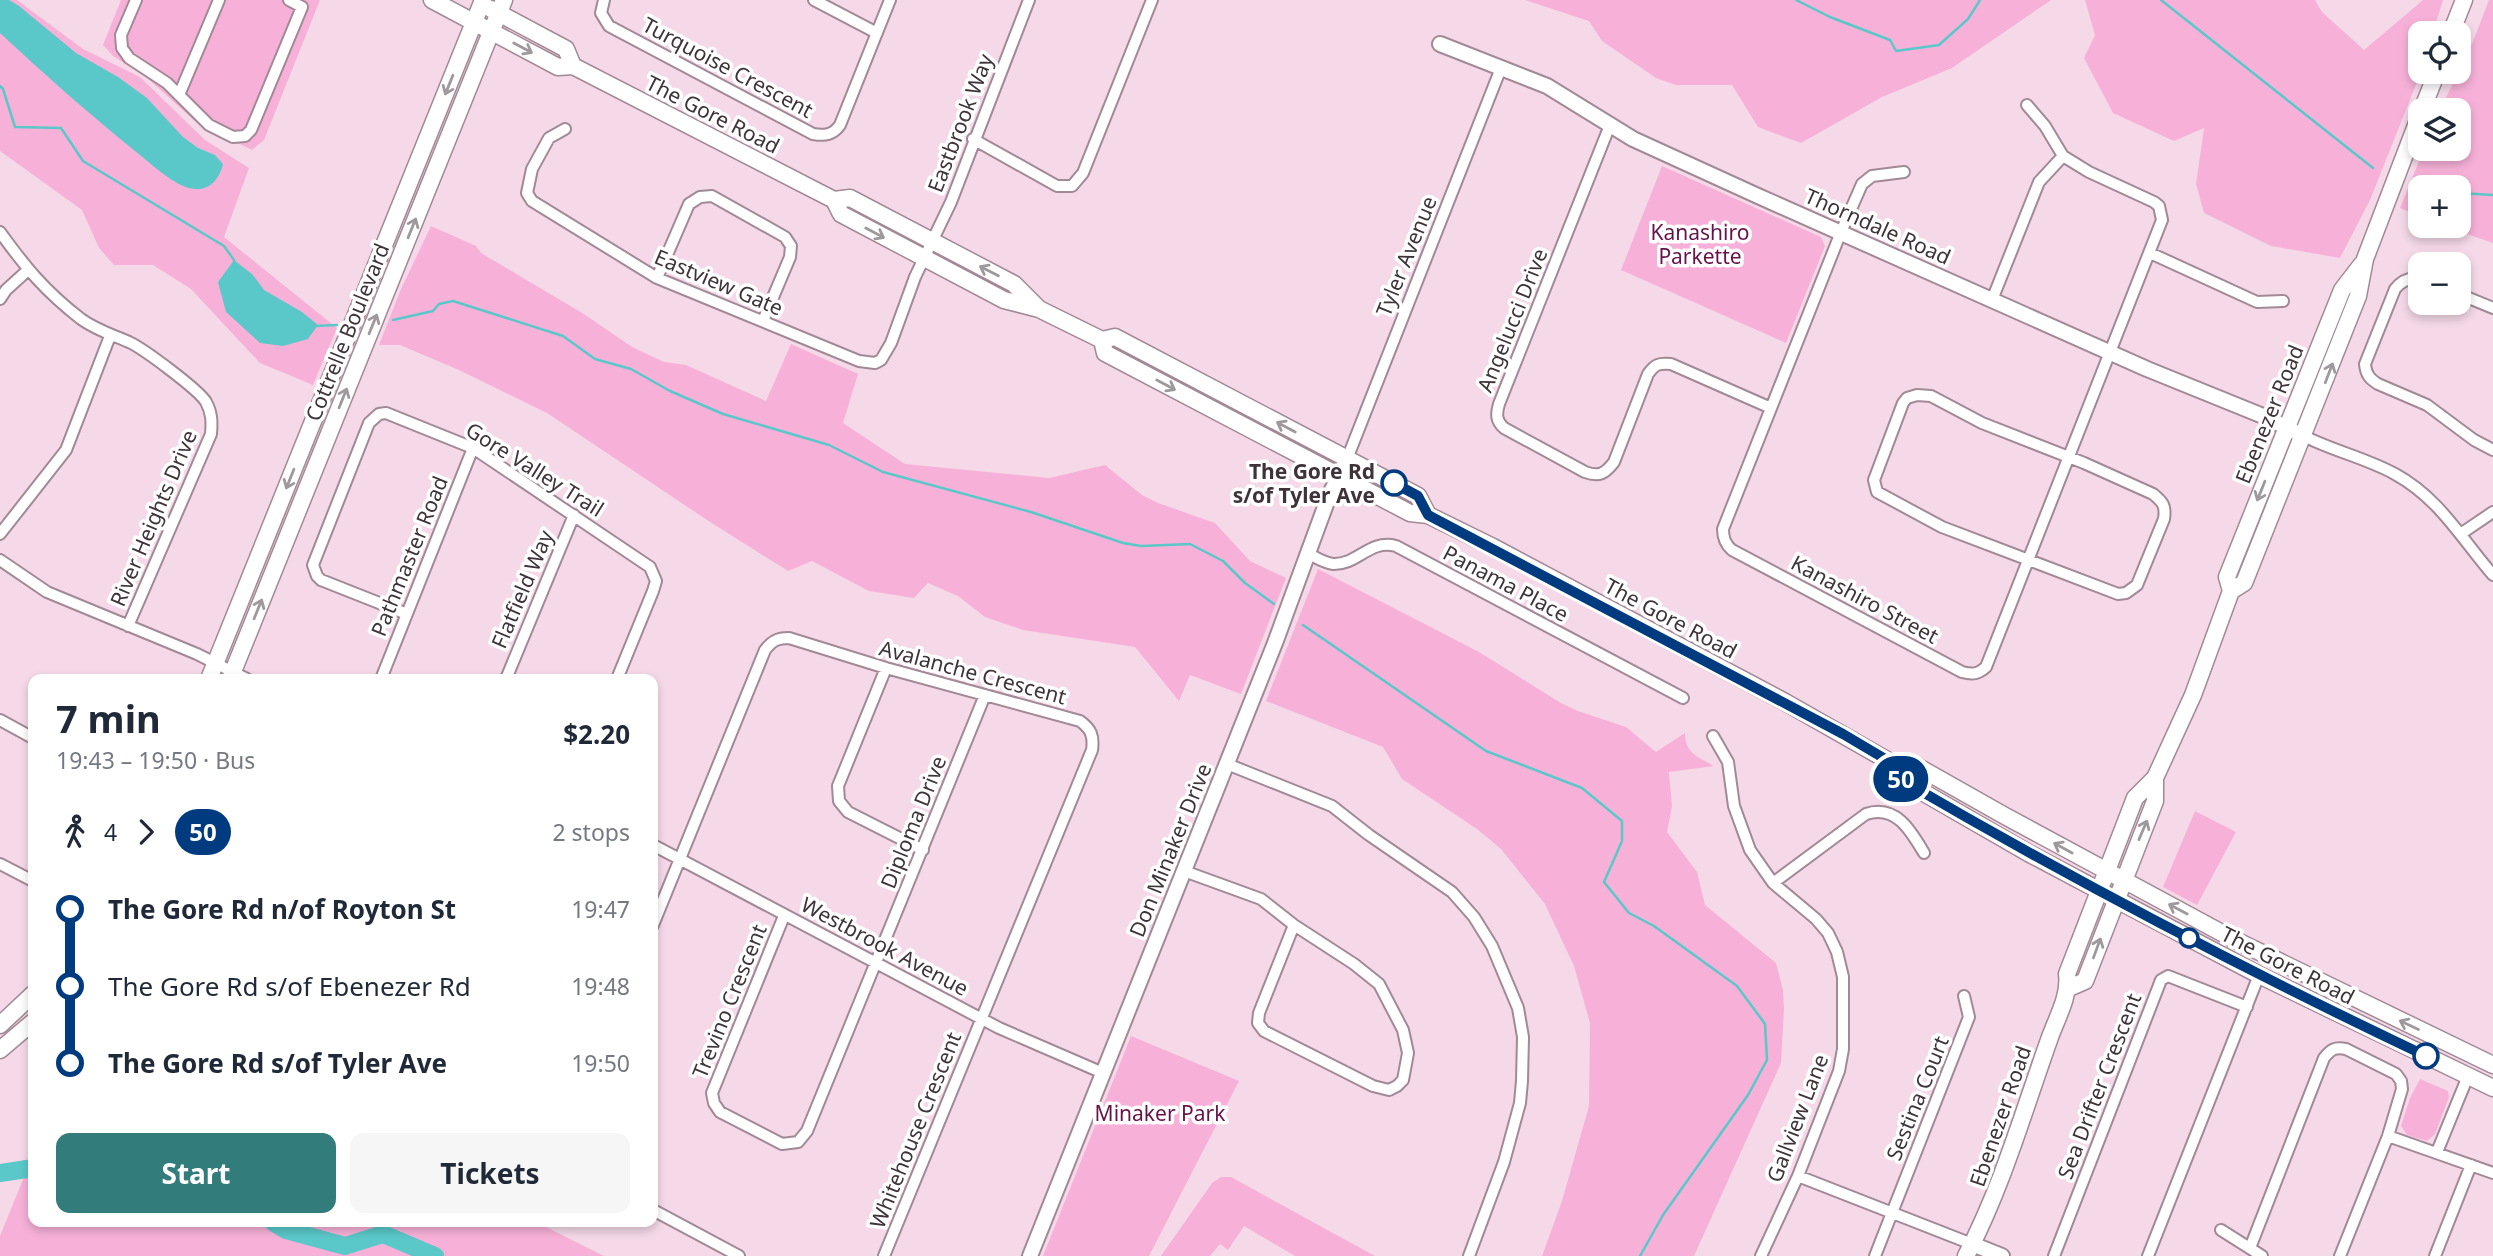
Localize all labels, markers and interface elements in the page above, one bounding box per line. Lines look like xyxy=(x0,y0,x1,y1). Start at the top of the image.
street label: Turquoise Crescent xyxy=(638,10,818,124)
map controls xyxy=(2408,21,2471,315)
button: locate xyxy=(2408,21,2471,84)
one-way arrow xyxy=(512,42,532,56)
street label: Eastbrook Way xyxy=(921,50,999,196)
street label: The Gore Road xyxy=(642,68,784,160)
one-way arrow xyxy=(442,74,455,96)
button: layers xyxy=(2408,98,2471,161)
button: + xyxy=(2408,175,2471,238)
street label: Thorndale Road xyxy=(1801,181,1955,271)
street label: Tyler Avenue xyxy=(1369,192,1443,320)
one-way arrow xyxy=(406,218,419,239)
park label: Kanashiro Parkette xyxy=(1651,218,1749,270)
one-way arrow xyxy=(865,226,885,240)
street label: Cottrelle Boulevard xyxy=(299,239,395,425)
street label: Eastview Gate xyxy=(650,242,788,322)
street label: Angelucci Drive xyxy=(1470,244,1554,396)
button: − xyxy=(2408,252,2471,315)
one-way arrow xyxy=(979,263,1000,277)
one-way arrow xyxy=(368,314,381,336)
street label: Ebenezer Road xyxy=(2228,340,2310,488)
one-way arrow xyxy=(2324,362,2337,384)
one-way arrow xyxy=(1155,379,1176,392)
one-way arrow xyxy=(338,387,351,409)
street label: Gore Valley Trail xyxy=(461,415,609,523)
one-way arrow xyxy=(1277,419,1297,433)
street label: River Heights Drive xyxy=(103,426,203,610)
place label: The Gore Rd s/of Tyler Ave xyxy=(1233,457,1375,509)
one-way arrow xyxy=(283,468,296,489)
marker: The Gore Rd s/of Tyler Ave xyxy=(1381,470,1407,496)
street label: Pathmaster Road xyxy=(364,472,454,640)
one-way arrow xyxy=(2254,479,2267,501)
street label: Flatfield Way xyxy=(485,525,560,652)
street label: Panama Place xyxy=(1439,538,1573,628)
street label: Kanashiro Street xyxy=(1786,548,1944,650)
street label: The Gore Road xyxy=(1600,571,1742,665)
one-way arrow xyxy=(252,598,265,620)
street label: Avalanche Crescent xyxy=(876,634,1070,711)
text: 7 min xyxy=(56,692,161,744)
text: $2.20 xyxy=(563,716,630,752)
text: 19:43 – 19:50 · Bus xyxy=(56,744,255,776)
street label: Diploma Drive xyxy=(874,752,952,892)
line badge: 50 xyxy=(1870,756,1932,802)
street label: Don Minaker Drive xyxy=(1122,759,1218,941)
text: 50 xyxy=(1887,762,1915,795)
icon: walk xyxy=(56,813,94,851)
icon: forward xyxy=(127,813,165,851)
text: 50 xyxy=(189,815,217,848)
text: 4 xyxy=(104,816,117,848)
text: 2 stops xyxy=(552,816,630,848)
one-way arrow xyxy=(2137,820,2150,841)
one-way arrow xyxy=(2053,841,2073,855)
street label: Westbrook Avenue xyxy=(796,890,974,1002)
text: The Gore Rd n/of Royton St xyxy=(108,891,456,927)
text: 19:47 xyxy=(571,893,630,925)
one-way arrow xyxy=(2168,902,2189,916)
street label: The Gore Road xyxy=(2217,919,2359,1011)
street label: Trevino Crescent xyxy=(685,920,773,1082)
unlabelled marker xyxy=(2179,928,2199,948)
one-way arrow xyxy=(2092,938,2104,960)
text: The Gore Rd s/of Ebenezer Rd xyxy=(108,968,471,1004)
text: 19:48 xyxy=(571,970,630,1002)
street label: Sea Drifter Crescent xyxy=(2051,989,2147,1183)
one-way arrow xyxy=(2399,1018,2421,1031)
street label: Whitehouse Crescent xyxy=(863,1027,967,1232)
street label: Sestina Court xyxy=(1879,1031,1955,1164)
street label: Ebenezer Road xyxy=(1963,1042,2037,1190)
unlabelled marker xyxy=(2413,1043,2439,1069)
text: The Gore Rd s/of Tyler Ave xyxy=(108,1045,447,1081)
text: 19:50 xyxy=(571,1047,630,1079)
street label: Gallview Lane xyxy=(1760,1050,1834,1186)
park label: Minaker Park xyxy=(1095,1099,1226,1127)
button: Start xyxy=(56,1133,336,1213)
button: Tickets xyxy=(350,1133,630,1213)

